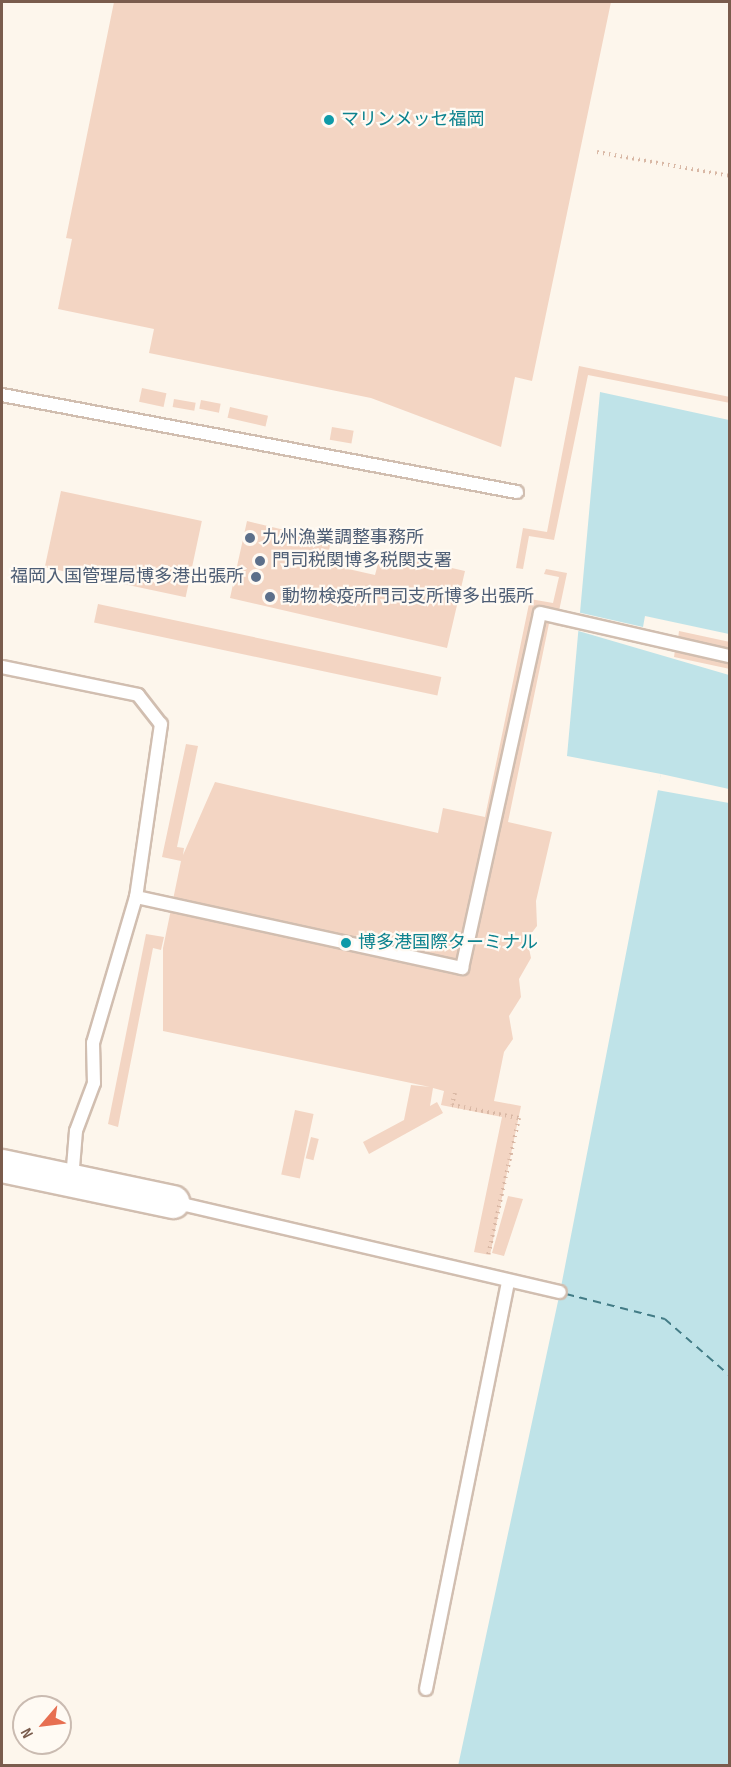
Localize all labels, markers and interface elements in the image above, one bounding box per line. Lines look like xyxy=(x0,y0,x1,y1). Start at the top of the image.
place label: マリンメッセ福岡 xyxy=(341,109,485,131)
marker: マリンメッセ福岡 xyxy=(322,113,336,127)
place label: 九州漁業調整事務所 xyxy=(262,527,424,549)
marker: 九州漁業調整事務所 xyxy=(243,531,257,545)
place label: 門司税関博多税関支署 xyxy=(272,550,452,572)
marker: 門司税関博多税関支署 xyxy=(253,554,267,568)
place label: 福岡入国管理局博多港出張所 xyxy=(10,566,244,588)
marker: 福岡入国管理局博多港出張所 xyxy=(249,570,263,584)
place label: 動物検疫所門司支所博多出張所 xyxy=(282,586,534,608)
marker: 動物検疫所門司支所博多出張所 xyxy=(263,590,277,604)
place label: 博多港国際ターミナル xyxy=(358,932,538,954)
marker: 博多港国際ターミナル xyxy=(339,936,353,950)
north arrow xyxy=(12,1695,72,1755)
text: N xyxy=(17,1725,38,1741)

